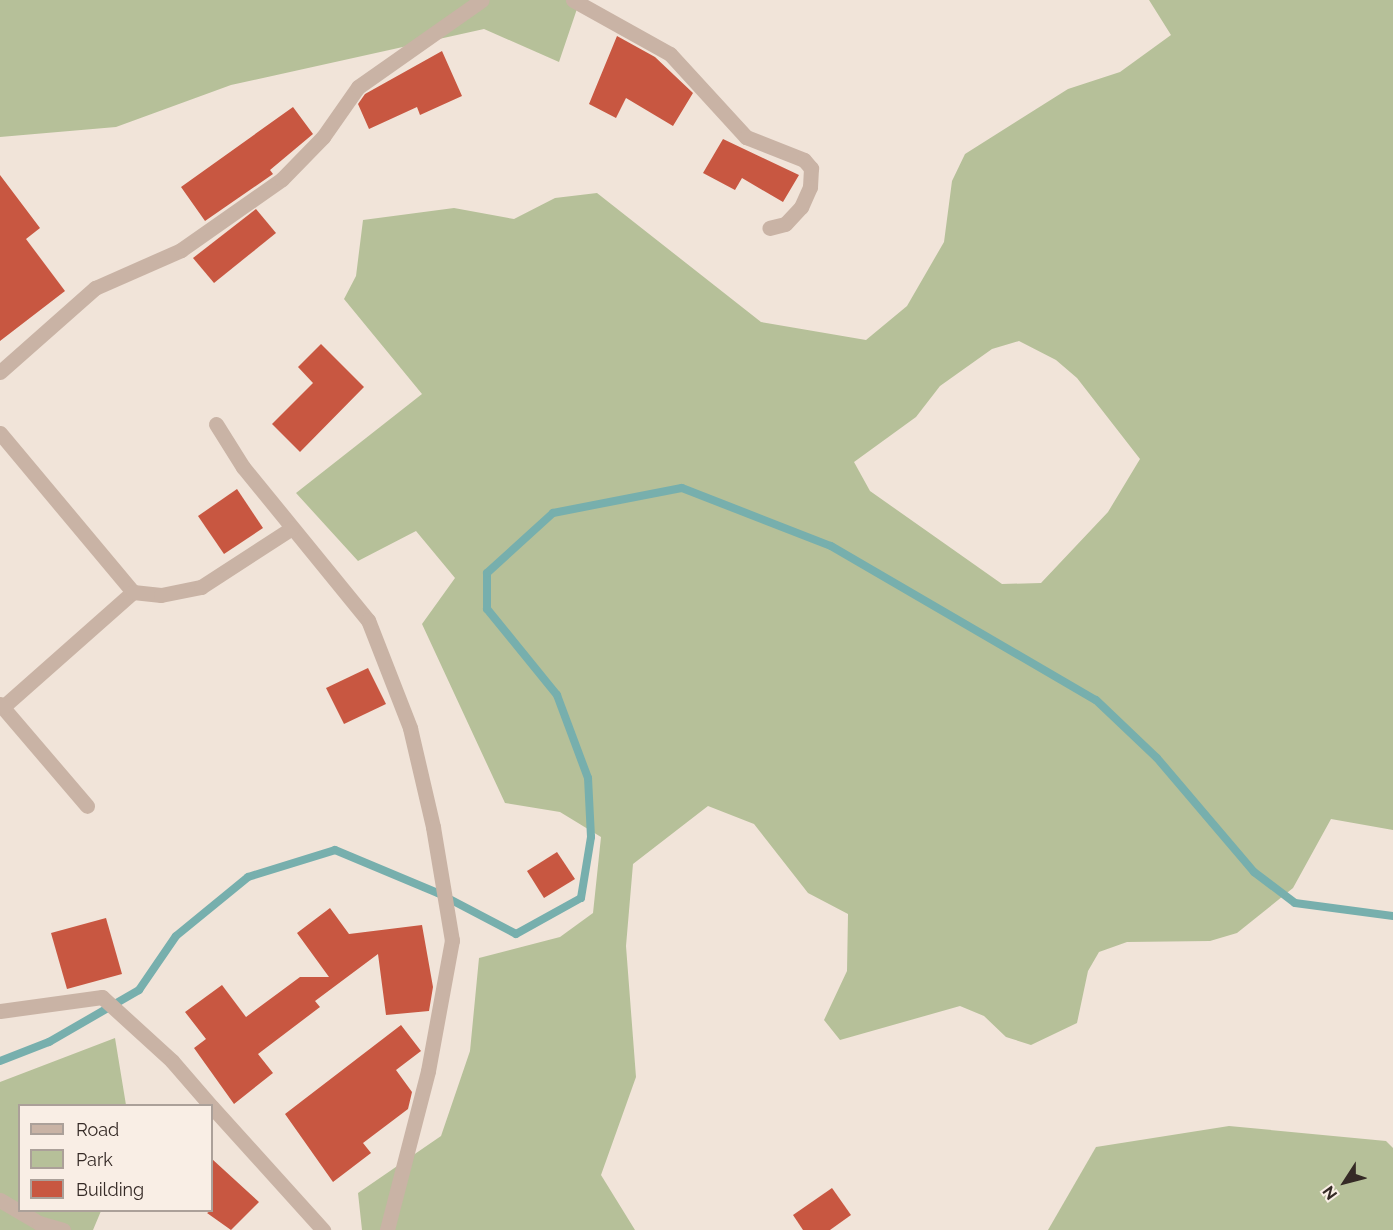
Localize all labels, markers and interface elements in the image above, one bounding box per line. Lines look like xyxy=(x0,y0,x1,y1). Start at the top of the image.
legend xyxy=(18,1104,213,1212)
text: Road xyxy=(76,1119,119,1140)
text: Park xyxy=(76,1149,113,1170)
north arrow xyxy=(1315,1152,1375,1212)
text: Building xyxy=(76,1179,144,1200)
text: N xyxy=(1319,1182,1341,1203)

